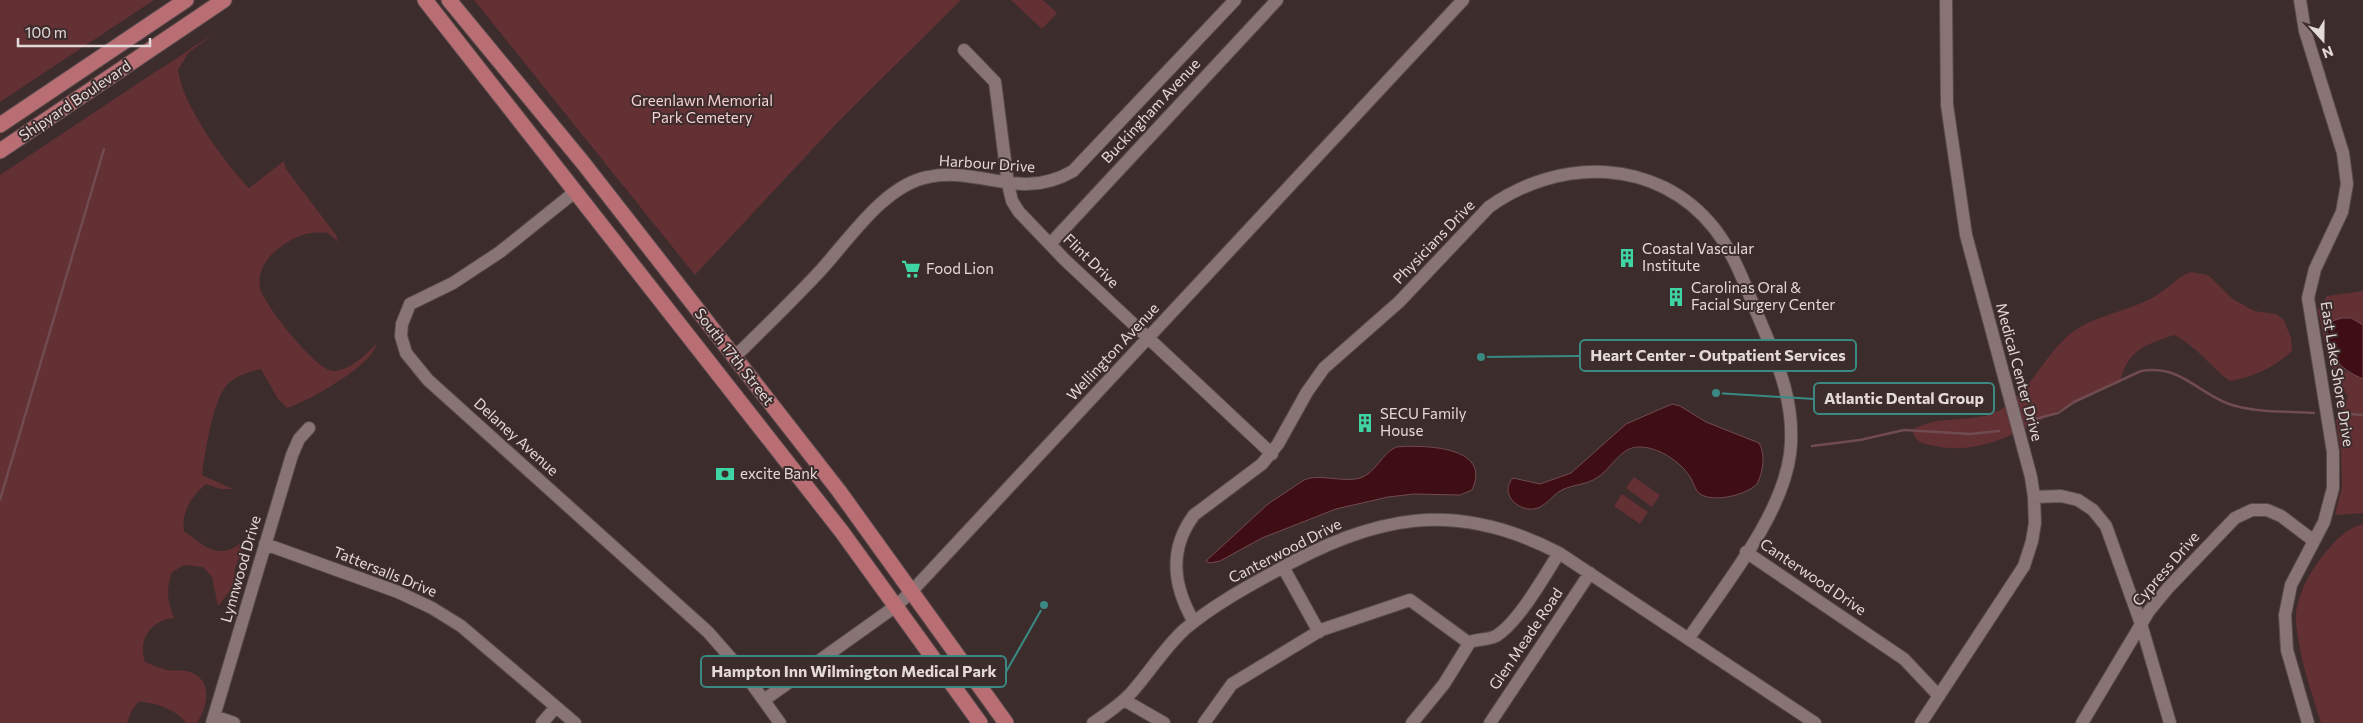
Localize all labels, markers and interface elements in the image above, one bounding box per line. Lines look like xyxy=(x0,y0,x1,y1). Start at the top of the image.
scale bar xyxy=(18,15,150,47)
north arrow xyxy=(2298,15,2348,65)
text: 100 m xyxy=(25,23,67,41)
text: N xyxy=(2320,43,2336,62)
street label: Buckingham Avenue xyxy=(1097,54,1203,166)
street label: Shipyard Boulevard xyxy=(15,56,134,144)
park label: Greenlawn Memorial Park Cemetery xyxy=(631,91,773,126)
street label: Harbour Drive xyxy=(938,151,1036,175)
street label: Physicians Drive xyxy=(1389,195,1478,287)
street label: Flint Drive xyxy=(1060,229,1123,291)
place label: Coastal Vascular Institute xyxy=(1642,239,1754,274)
building icon: Coastal Vascular Institute xyxy=(1616,247,1638,269)
supermarket icon: Food Lion xyxy=(900,258,922,280)
place label: Food Lion xyxy=(926,259,994,277)
place label: Carolinas Oral & Facial Surgery Center xyxy=(1691,278,1835,313)
building icon: Carolinas Oral & Facial Surgery Center xyxy=(1665,286,1687,308)
street label: Wellington Avenue xyxy=(1062,299,1162,404)
street label: East Lake Shore Drive xyxy=(2318,300,2358,448)
street label: Medical Center Drive xyxy=(1993,301,2047,443)
street label: South 17th Street xyxy=(691,304,778,408)
callout: Heart Center - Outpatient Services xyxy=(1580,340,1856,371)
text: Heart Center - Outpatient Services xyxy=(1590,345,1846,364)
callout: Atlantic Dental Group xyxy=(1814,383,1994,414)
text: Atlantic Dental Group xyxy=(1824,388,1984,407)
street label: Delaney Avenue xyxy=(471,394,563,479)
place label: SECU Family House xyxy=(1380,404,1467,439)
building icon: SECU Family House xyxy=(1354,412,1376,434)
bank icon: excite Bank xyxy=(714,463,736,485)
place label: excite Bank xyxy=(740,464,818,482)
street label: Lynnwood Drive xyxy=(216,513,264,624)
street label: Canterwood Drive xyxy=(1225,514,1344,586)
street label: Cypress Drive xyxy=(2128,527,2203,609)
street label: Canterwood Drive xyxy=(1757,534,1870,618)
street label: Tattersalls Drive xyxy=(331,542,440,600)
street label: Glen Meade Road xyxy=(1485,584,1566,693)
callout: Hampton Inn Wilmington Medical Park xyxy=(701,656,1006,687)
text: Hampton Inn Wilmington Medical Park xyxy=(711,661,997,680)

